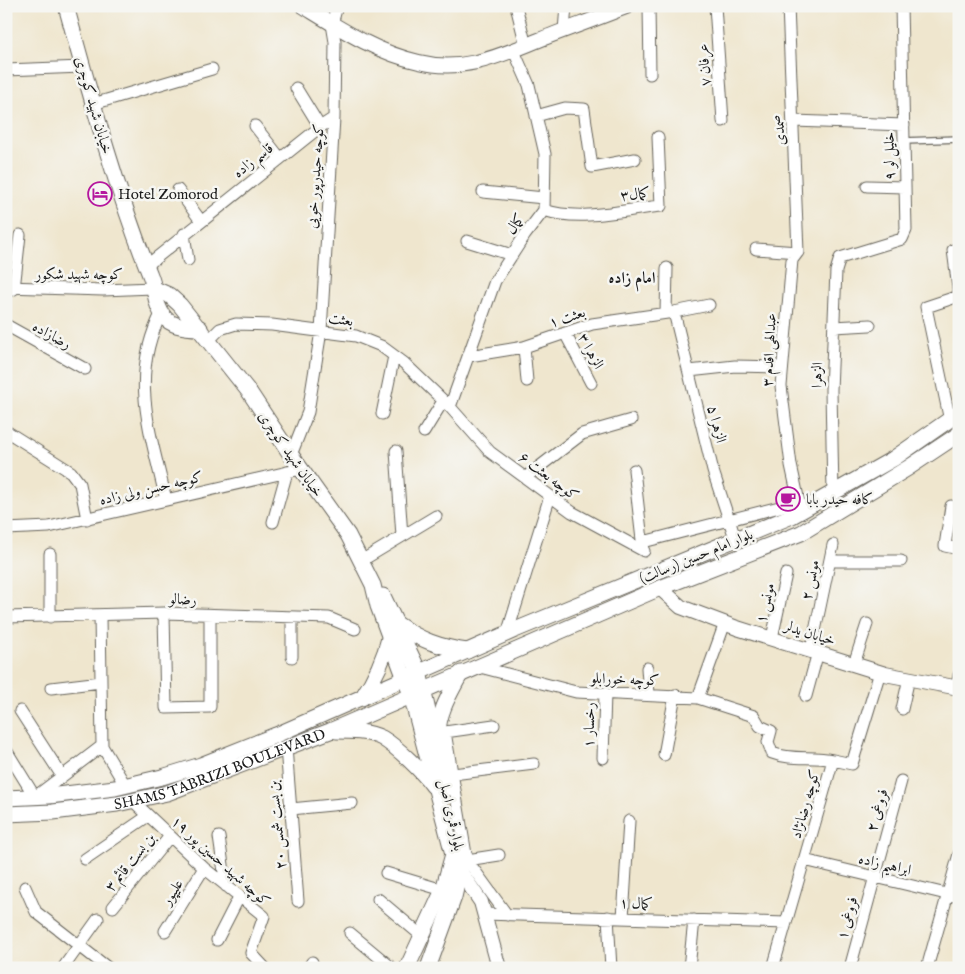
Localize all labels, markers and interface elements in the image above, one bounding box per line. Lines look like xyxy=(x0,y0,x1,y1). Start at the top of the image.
street label: عرفان ۷ xyxy=(694,43,716,87)
street label: خیابان شهید کوچری xyxy=(70,54,117,156)
street label: صمدی xyxy=(769,114,790,146)
street label: کوچه حیدرپور خویی xyxy=(302,123,330,229)
street label: خلیل لو ۹ xyxy=(880,132,900,180)
street label: قاسم زاده xyxy=(229,139,280,186)
hotel icon: Hotel Zomorod xyxy=(87,181,113,207)
street label: کمال۳ xyxy=(619,183,651,206)
place label: Hotel Zomorod xyxy=(118,185,219,204)
street label: کمال xyxy=(502,210,529,238)
street label: کوچه شهید شکور xyxy=(33,265,123,285)
district label: امام زاده xyxy=(608,269,656,292)
street label: بعثت ۱ xyxy=(546,303,588,332)
street label: بعثت xyxy=(327,308,355,331)
street label: عبدالهی اقدم ۳ xyxy=(758,313,784,388)
street label: رضازاده xyxy=(29,317,74,354)
street label: الزهرا ۳ xyxy=(573,330,608,373)
street label: الزهرا xyxy=(808,362,827,388)
street label: الزهرا ۵ xyxy=(703,403,730,445)
street label: خیابان شهید کوچری xyxy=(254,408,327,501)
street label: کوچه بعثت ۶ xyxy=(514,448,583,506)
street label: کوچه حسن ولی زاده xyxy=(98,467,205,511)
cafe icon: کافه حیدر بابا xyxy=(775,486,801,512)
place label: کافه حیدر بابا xyxy=(806,490,873,509)
street label: بلوار امام حسین (رسالت) xyxy=(637,525,757,591)
street label: مونس ۲ xyxy=(797,558,824,602)
street label: مونس ۱ xyxy=(752,581,779,625)
street label: رضالو xyxy=(167,589,197,610)
street label: خیابان یدلر xyxy=(780,616,838,650)
street label: کوچه خورابلو xyxy=(588,669,660,691)
street label: رخسار ۱ xyxy=(580,702,599,748)
street label: SHAMS TABRIZI BOULEVARD xyxy=(112,725,328,814)
street label: کوچه رضانژاد xyxy=(787,767,825,841)
street label: بلوار قمری اصل xyxy=(434,777,468,853)
street label: بن بست شمس ۲۰ xyxy=(264,779,291,870)
street label: فروغی ۲ xyxy=(862,787,893,834)
street label: کوچه شهید حسین پور ۱۹ xyxy=(166,812,274,912)
street label: بن بست قائم ۳ xyxy=(101,829,162,898)
street label: ابراهیم زاده xyxy=(856,849,913,885)
street label: علیپور xyxy=(156,876,188,911)
street label: کمال ۱ xyxy=(619,893,653,914)
street label: فروغی ۱ xyxy=(833,895,862,942)

